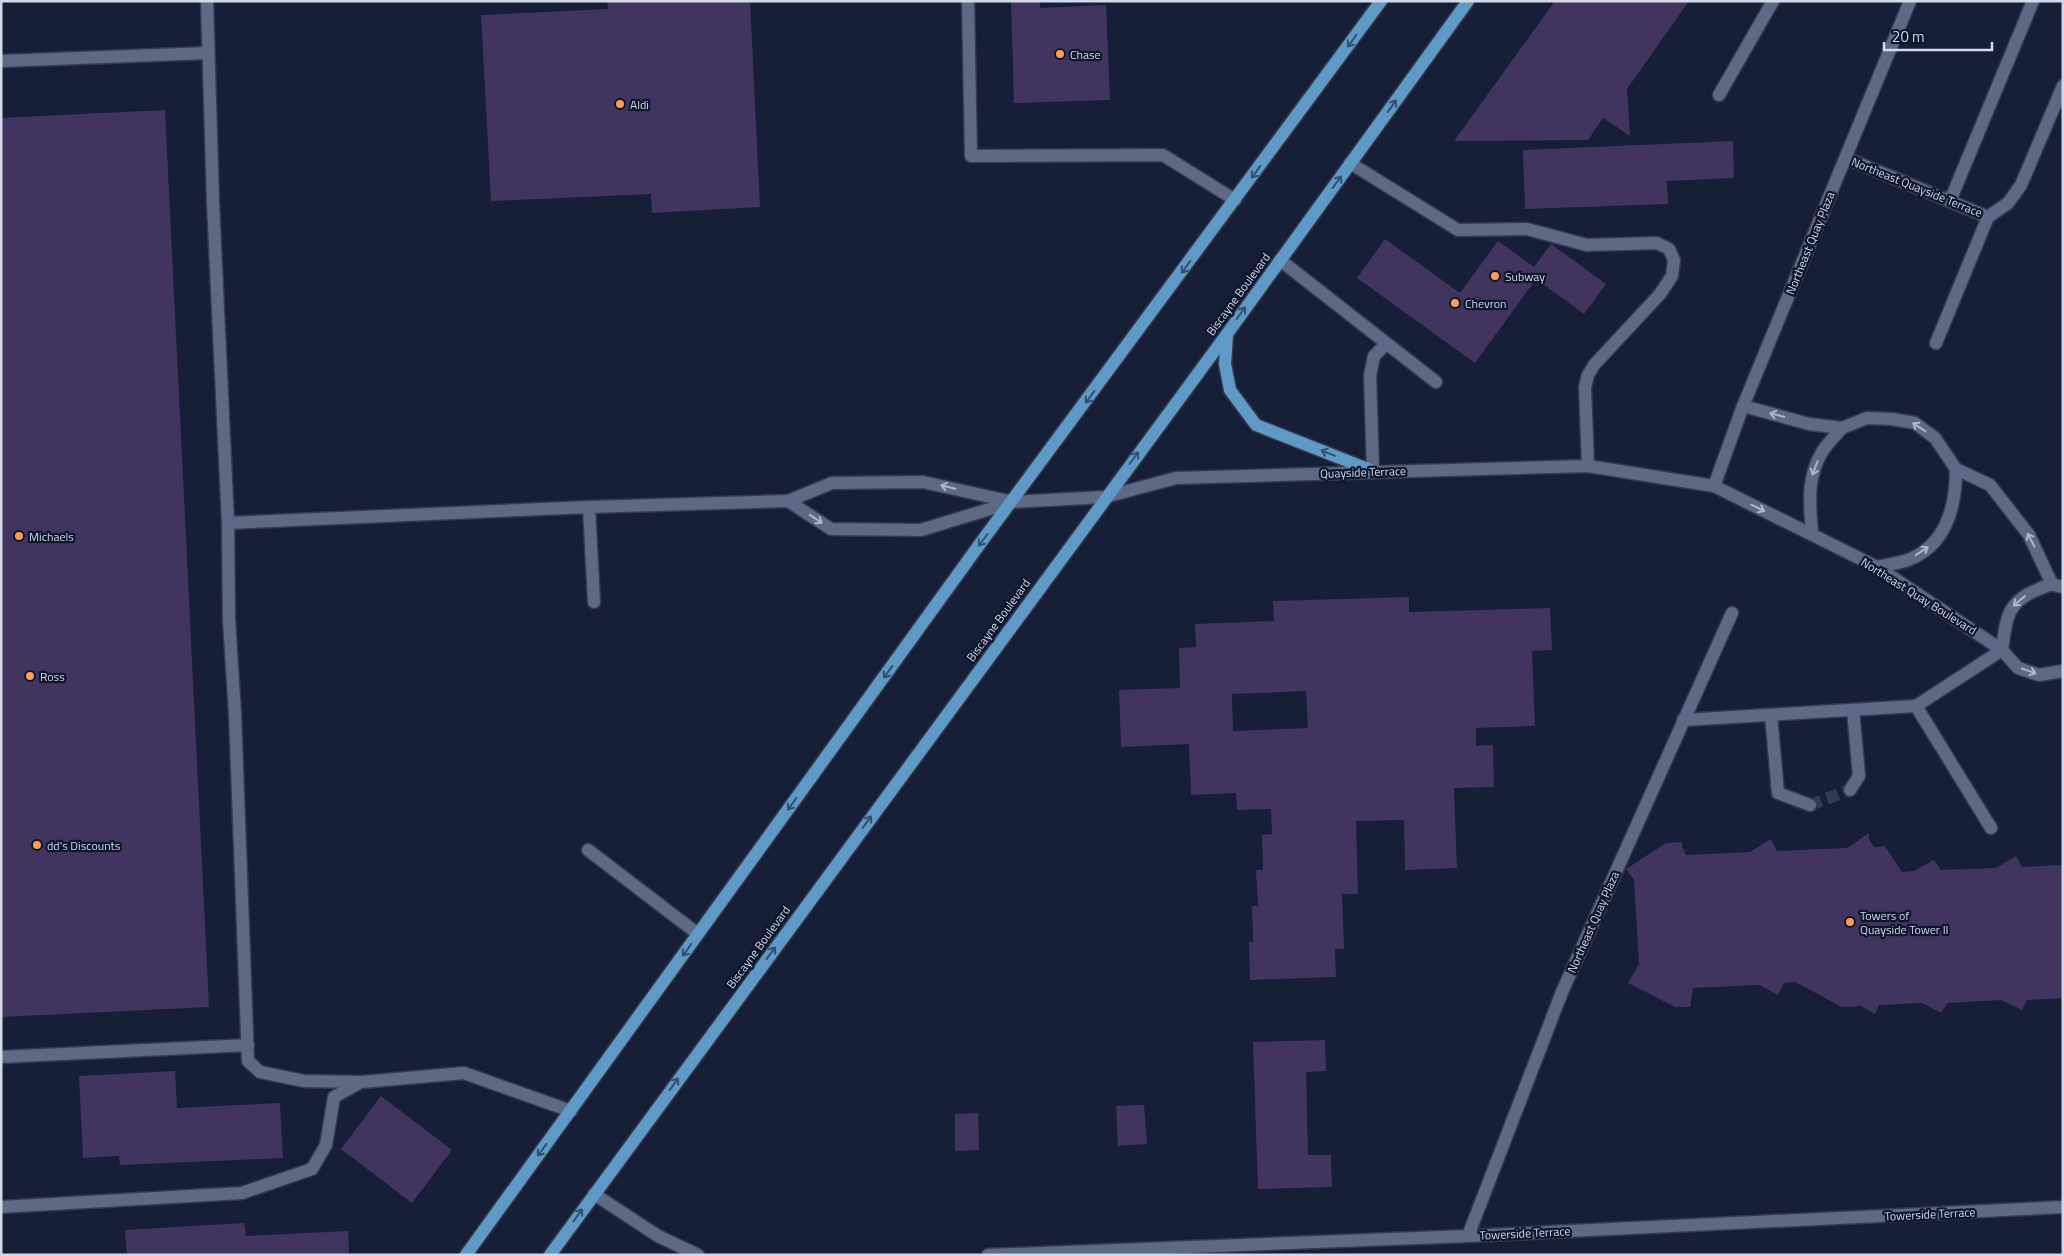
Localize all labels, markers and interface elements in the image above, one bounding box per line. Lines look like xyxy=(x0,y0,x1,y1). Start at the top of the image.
scale bar xyxy=(1884,20,1992,52)
text: 20 m xyxy=(1892,25,1925,48)
one-way arrow xyxy=(1347,33,1358,47)
place label: Chase xyxy=(1070,45,1101,64)
marker: Chase xyxy=(1054,48,1066,60)
place label: Aldi xyxy=(630,95,649,114)
marker: Aldi xyxy=(614,98,626,110)
one-way arrow xyxy=(1387,99,1397,113)
street label: Northeast Quayside Terrace xyxy=(1849,152,1985,222)
one-way arrow xyxy=(1251,164,1261,178)
one-way arrow xyxy=(1332,175,1342,189)
street label: Northeast Quay Plaza xyxy=(1781,189,1839,297)
street label: Biscayne Boulevard xyxy=(1201,249,1275,339)
one-way arrow xyxy=(1181,260,1192,273)
place label: Subway xyxy=(1505,267,1545,286)
marker: Subway xyxy=(1489,270,1501,282)
place label: Chevron xyxy=(1465,294,1507,313)
marker: Chevron xyxy=(1449,297,1461,309)
one-way arrow xyxy=(1236,306,1246,320)
one-way arrow xyxy=(1085,390,1095,404)
one-way arrow xyxy=(1769,410,1785,420)
one-way arrow xyxy=(1913,422,1927,432)
one-way arrow xyxy=(1321,448,1336,457)
one-way arrow xyxy=(1129,451,1139,465)
one-way arrow xyxy=(1810,460,1819,475)
street label: Quayside Terrace xyxy=(1320,461,1406,483)
one-way arrow xyxy=(941,482,957,491)
one-way arrow xyxy=(1750,503,1765,513)
one-way arrow xyxy=(809,514,823,525)
place label: Michaels xyxy=(29,527,74,546)
marker: Michaels xyxy=(13,530,25,542)
one-way arrow xyxy=(978,533,988,547)
one-way arrow xyxy=(2026,533,2035,548)
one-way arrow xyxy=(1915,545,1929,555)
street label: Northeast Quay Boulevard xyxy=(1857,553,1981,639)
street label: Biscayne Boulevard xyxy=(961,575,1035,665)
one-way arrow xyxy=(2013,595,2026,606)
one-way arrow xyxy=(882,665,893,678)
place label: Ross xyxy=(40,667,65,686)
one-way arrow xyxy=(2021,667,2037,677)
marker: Ross xyxy=(24,670,36,682)
one-way arrow xyxy=(787,797,797,811)
one-way arrow xyxy=(861,816,872,829)
place label: dd's Discounts xyxy=(47,836,121,855)
marker: dd's Discounts xyxy=(31,839,43,851)
street label: Northeast Quay Plaza xyxy=(1562,868,1624,976)
street label: Biscayne Boulevard xyxy=(721,902,795,992)
place label: Towers of Quayside Tower II xyxy=(1860,906,1949,939)
marker: Towers of Quayside Tower II xyxy=(1844,916,1856,928)
one-way arrow xyxy=(682,942,692,956)
one-way arrow xyxy=(765,947,776,960)
one-way arrow xyxy=(669,1078,680,1091)
one-way arrow xyxy=(537,1143,547,1157)
street label: Towerside Terrace xyxy=(1884,1202,1976,1226)
one-way arrow xyxy=(573,1209,584,1222)
street label: Towerside Terrace xyxy=(1479,1221,1571,1245)

